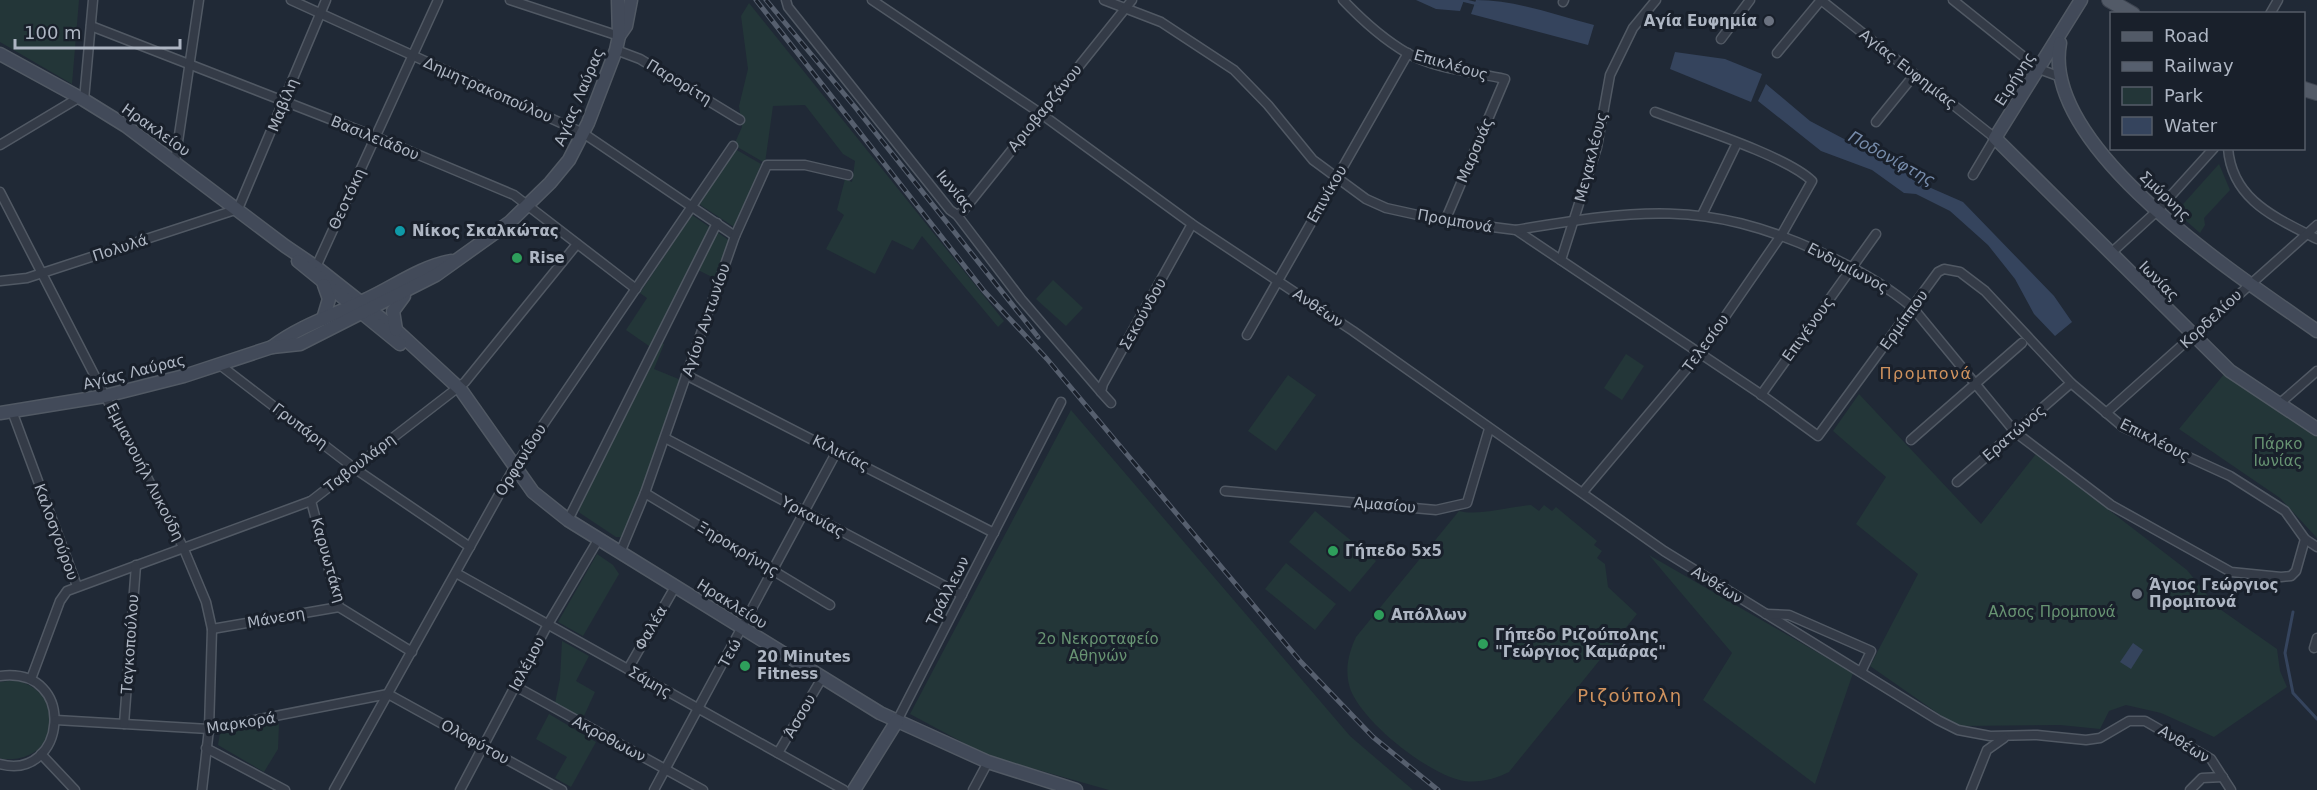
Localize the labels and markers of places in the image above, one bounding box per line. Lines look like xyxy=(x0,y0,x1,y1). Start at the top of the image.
place label: Αγία Ευφημία xyxy=(1644,12,1757,30)
marker: Αγία Ευφημία xyxy=(1762,14,1776,28)
place label: Νίκος Σκαλκώτας xyxy=(412,222,559,240)
marker: Νίκος Σκαλκώτας xyxy=(393,224,407,238)
place label: Rise xyxy=(529,249,565,267)
marker: Rise xyxy=(510,251,524,265)
place label: Γήπεδο 5x5 xyxy=(1345,542,1442,560)
marker: Γήπεδο 5x5 xyxy=(1326,544,1340,558)
place label: Άγιος Γεώργιος Προμπονά xyxy=(2149,576,2278,611)
marker: Άγιος Γεώργιος Προμπονά xyxy=(2130,587,2144,601)
place label: Απόλλων xyxy=(1391,606,1467,624)
marker: Απόλλων xyxy=(1372,608,1386,622)
place label: Γήπεδο Ριζούπολης "Γεώργιος Καμάρας" xyxy=(1495,626,1666,661)
marker: Γήπεδο Ριζούπολης "Γεώργιος Καμάρας" xyxy=(1476,637,1490,651)
place label: 20 Μinutes Fitness xyxy=(757,648,851,683)
marker: 20 Μinutes Fitness xyxy=(738,659,752,673)

